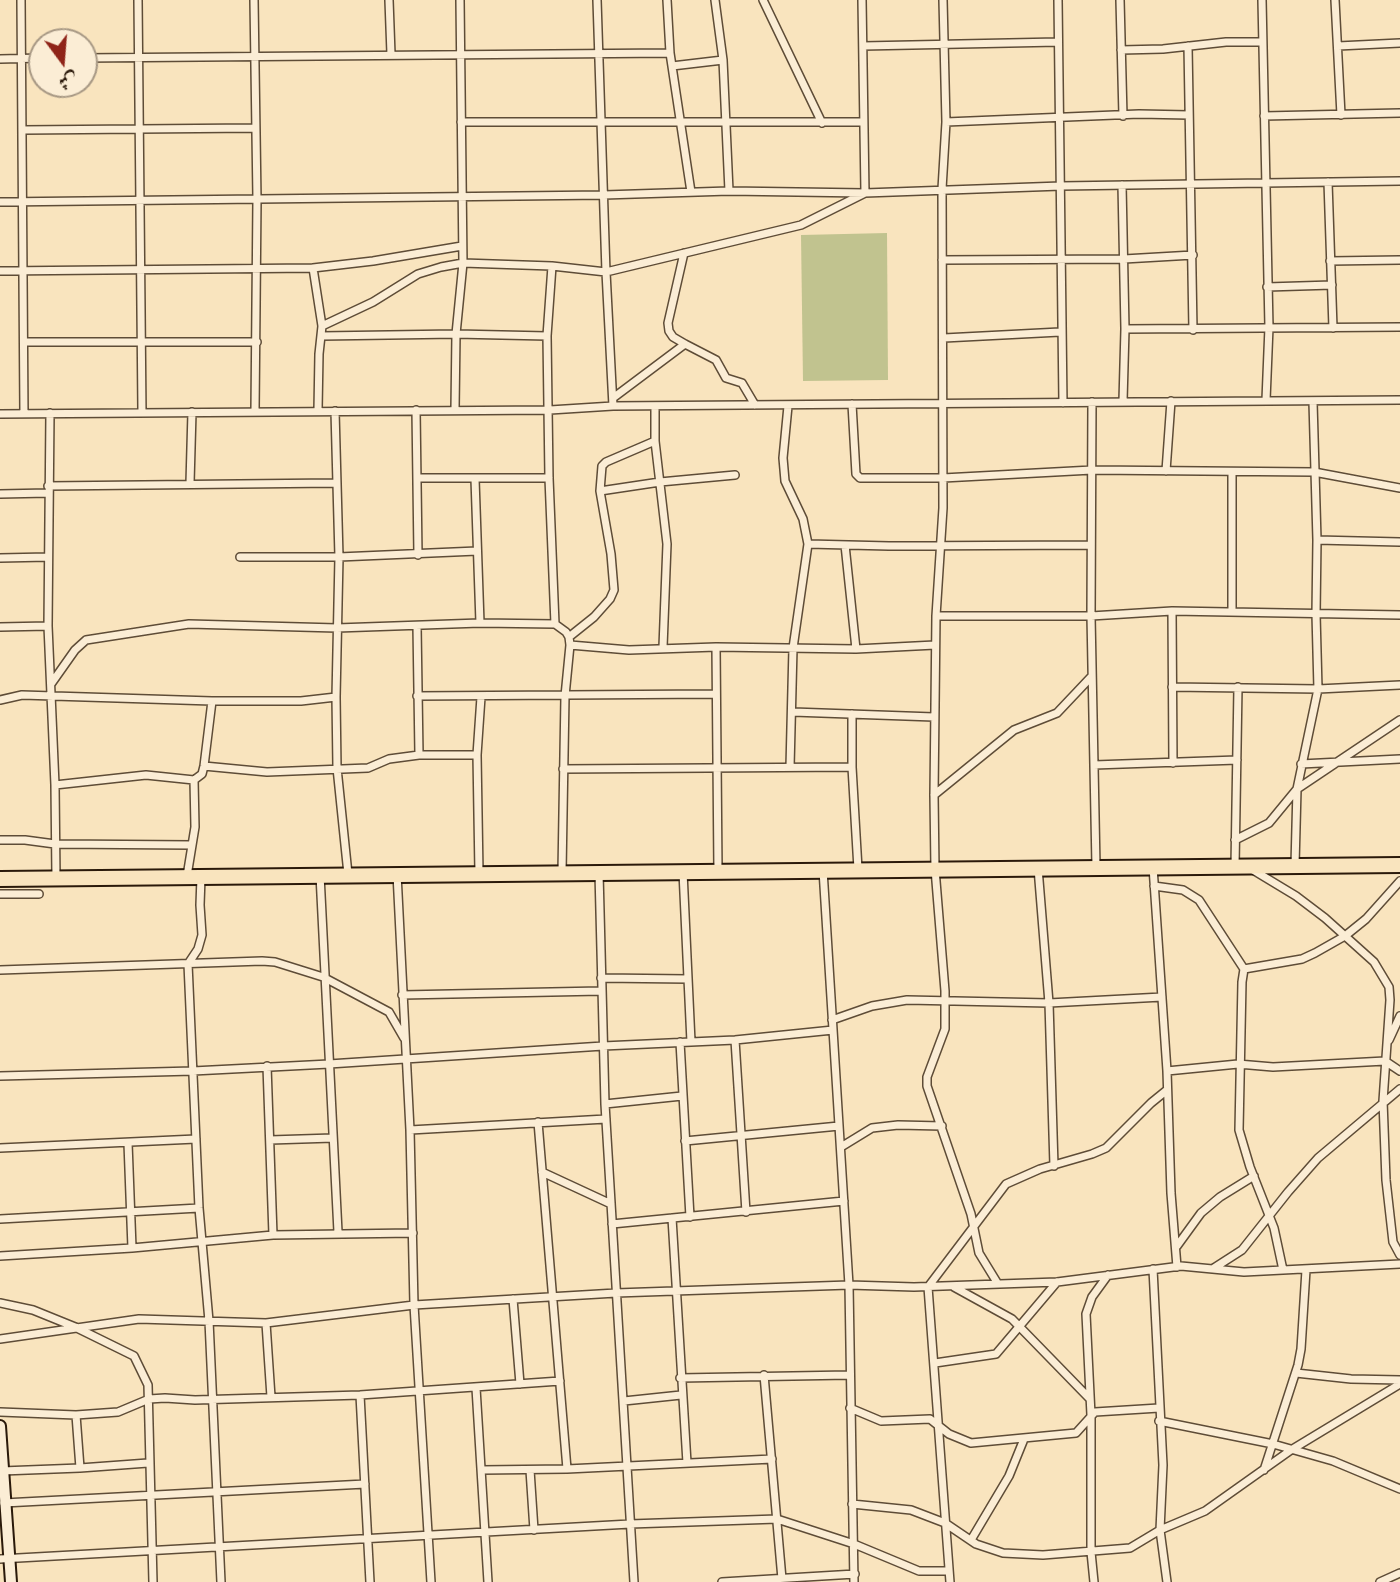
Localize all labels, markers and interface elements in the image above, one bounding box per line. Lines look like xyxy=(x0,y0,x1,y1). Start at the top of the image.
north arrow xyxy=(28,28,98,98)
text: ش xyxy=(56,68,81,95)

